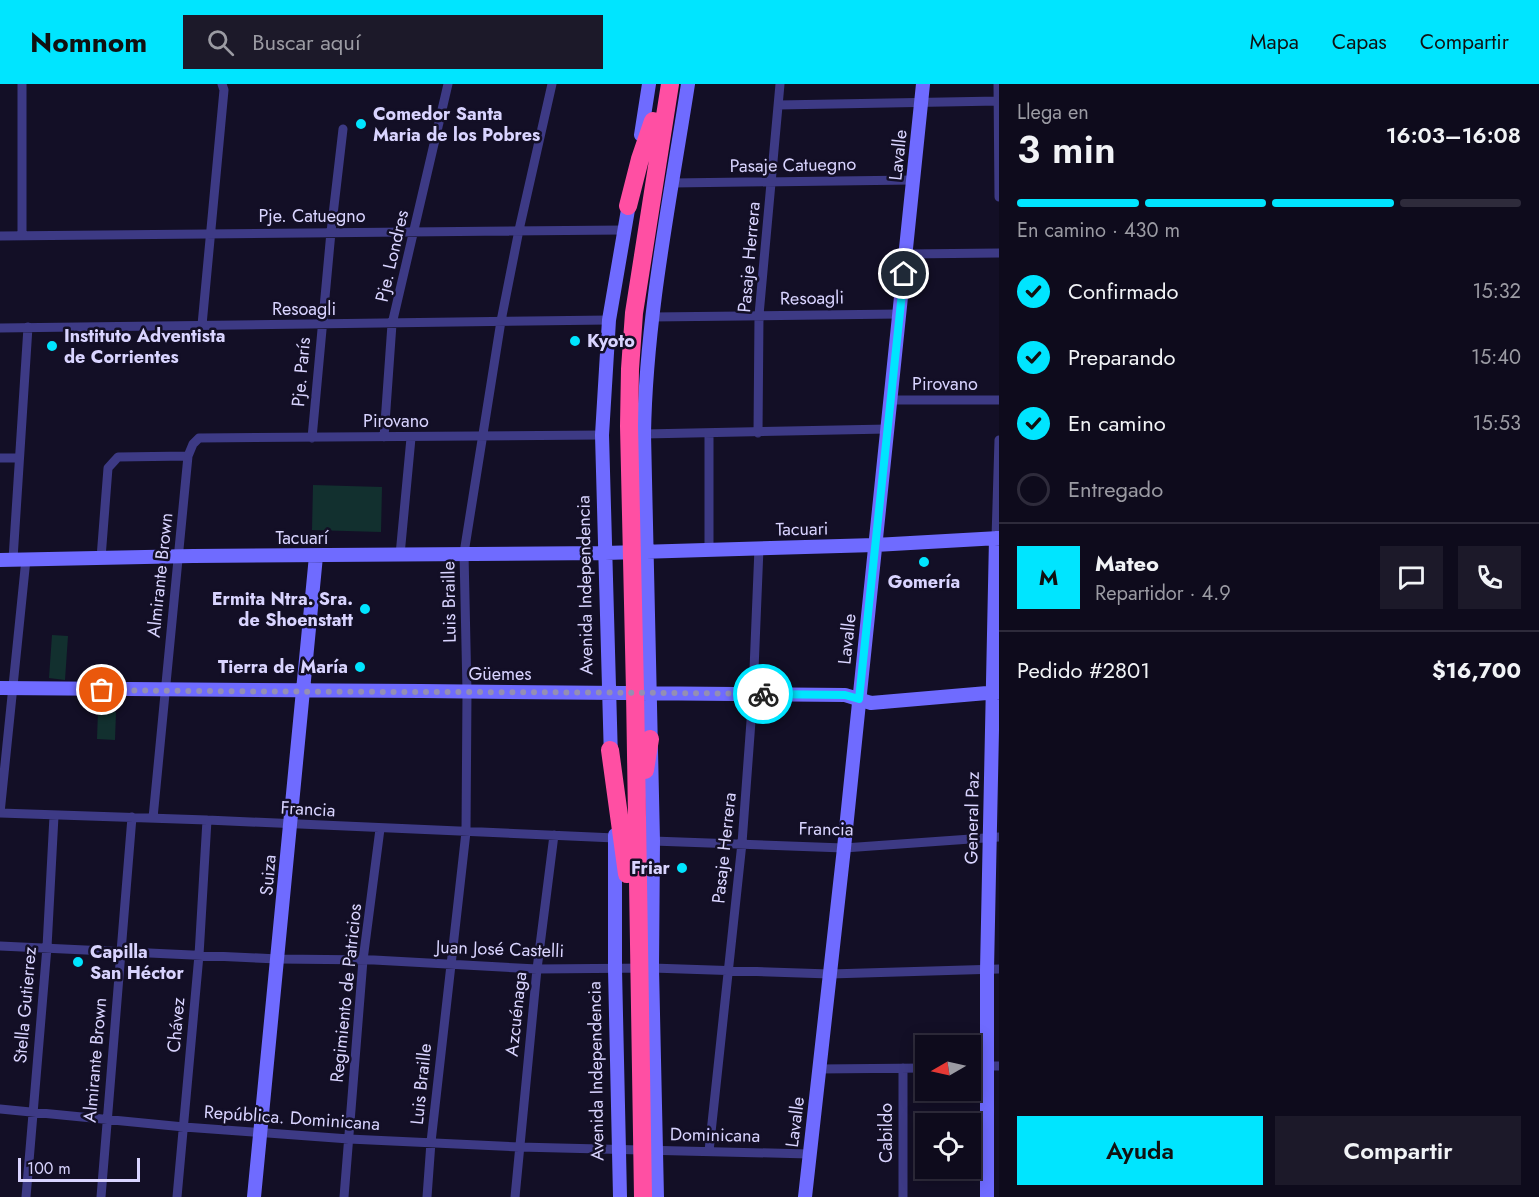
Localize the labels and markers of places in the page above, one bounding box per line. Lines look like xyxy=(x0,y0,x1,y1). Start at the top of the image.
place label: Comedor Santa Maria de los Pobres xyxy=(373,101,540,148)
marker: Comedor Santa Maria de los Pobres xyxy=(354,117,368,131)
pin xyxy=(878,248,929,299)
place label: Instituto Adventista de Corrientes xyxy=(64,323,225,370)
place label: Kyoto xyxy=(587,328,635,354)
marker: Kyoto xyxy=(568,334,582,348)
marker: Instituto Adventista de Corrientes xyxy=(45,339,59,353)
marker: Gomería xyxy=(917,555,931,569)
place label: Gomería xyxy=(888,569,960,595)
place label: Ermita Ntra. Sra. de Shoenstatt xyxy=(212,586,353,633)
marker: Ermita Ntra. Sra. de Shoenstatt xyxy=(358,602,372,616)
place label: Tierra de María xyxy=(218,654,348,680)
marker: Tierra de María xyxy=(353,660,367,674)
pin xyxy=(76,664,127,715)
place label: Friar xyxy=(631,855,671,881)
marker: Friar xyxy=(675,861,689,875)
place label: Capilla San Héctor xyxy=(90,939,184,986)
marker: Capilla San Héctor xyxy=(71,955,85,969)

